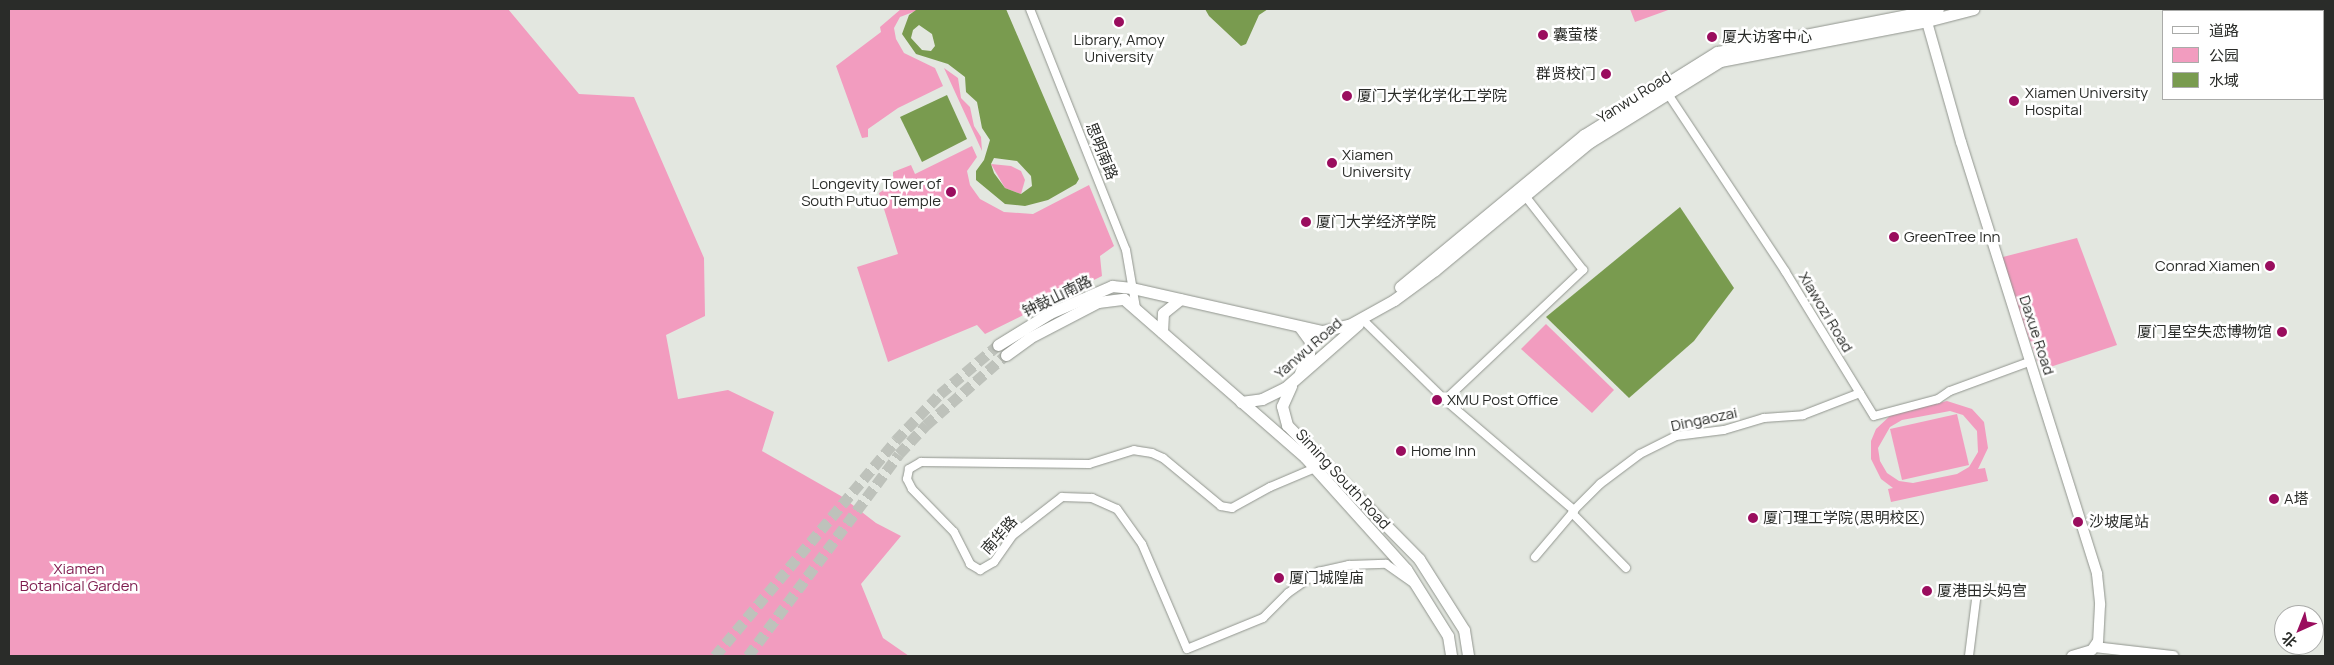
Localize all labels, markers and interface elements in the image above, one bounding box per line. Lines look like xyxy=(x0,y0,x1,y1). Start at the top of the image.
legend xyxy=(2162,10,2324,100)
marker: Library, Amoy University xyxy=(1113,16,1125,28)
text: 道路 xyxy=(2209,20,2239,41)
place label: 囊萤楼 xyxy=(1553,26,1598,44)
place label: 厦大访客中心 xyxy=(1722,28,1812,46)
marker: 囊萤楼 xyxy=(1537,29,1549,41)
place label: Library, Amoy University xyxy=(1073,30,1165,65)
marker: 厦大访客中心 xyxy=(1706,31,1718,43)
text: 公园 xyxy=(2209,45,2239,66)
place label: 群贤校门 xyxy=(1536,65,1596,83)
street label: Yanwu Road xyxy=(1594,67,1674,127)
marker: 群贤校门 xyxy=(1600,68,1612,80)
text: 水域 xyxy=(2209,70,2239,91)
place label: Xiamen University Hospital xyxy=(2025,83,2148,118)
place label: 厦门大学化学化工学院 xyxy=(1357,87,1507,105)
marker: 厦门大学化学化工学院 xyxy=(1341,90,1353,102)
marker: Xiamen University Hospital xyxy=(2007,94,2021,108)
street label: 思明南路 xyxy=(1082,120,1122,182)
place label: Xiamen University xyxy=(1342,145,1411,180)
marker: Xiamen University xyxy=(1326,157,1338,169)
place label: Longevity Tower of South Putuo Temple xyxy=(801,174,941,209)
marker: Longevity Tower of South Putuo Temple xyxy=(945,186,957,198)
place label: 厦门大学经济学院 xyxy=(1316,213,1436,231)
marker: 厦门大学经济学院 xyxy=(1300,216,1312,228)
place label: GreenTree Inn xyxy=(1904,228,2000,246)
marker: GreenTree Inn xyxy=(1888,231,1900,243)
place label: Conrad Xiamen xyxy=(2155,257,2260,275)
marker: Conrad Xiamen xyxy=(2264,260,2276,272)
street label: Xiawozi Road xyxy=(1795,269,1857,355)
street label: 钟鼓山南路 xyxy=(1019,271,1095,321)
street label: Daxue Road xyxy=(2016,293,2058,377)
street label: Yanwu Road xyxy=(1271,314,1345,382)
place label: 厦门星空失恋博物馆 xyxy=(2137,323,2272,341)
marker: 厦门星空失恋博物馆 xyxy=(2276,326,2288,338)
place label: XMU Post Office xyxy=(1447,391,1558,409)
marker: XMU Post Office xyxy=(1431,394,1443,406)
street label: Dingaozai xyxy=(1669,403,1739,435)
street label: Siming South Road xyxy=(1292,425,1394,533)
place label: Home Inn xyxy=(1411,442,1476,460)
marker: Home Inn xyxy=(1395,445,1407,457)
place label: A塔 xyxy=(2284,490,2309,508)
marker: A塔 xyxy=(2268,493,2280,505)
place label: 厦门理工学院(思明校区) xyxy=(1763,509,1926,527)
street label: 南华路 xyxy=(977,512,1021,558)
marker: 厦门理工学院(思明校区) xyxy=(1747,512,1759,524)
place label: 沙坡尾站 xyxy=(2089,513,2149,531)
marker: 沙坡尾站 xyxy=(2071,515,2085,529)
park label: Xiamen Botanical Garden xyxy=(20,559,138,594)
place label: 厦门城隍庙 xyxy=(1289,569,1364,587)
marker: 厦门城隍庙 xyxy=(1273,572,1285,584)
place label: 厦港田头妈宫 xyxy=(1937,582,2027,600)
marker: 厦港田头妈宫 xyxy=(1921,585,1933,597)
north arrow xyxy=(2274,605,2324,655)
text: 北 xyxy=(2277,629,2301,652)

